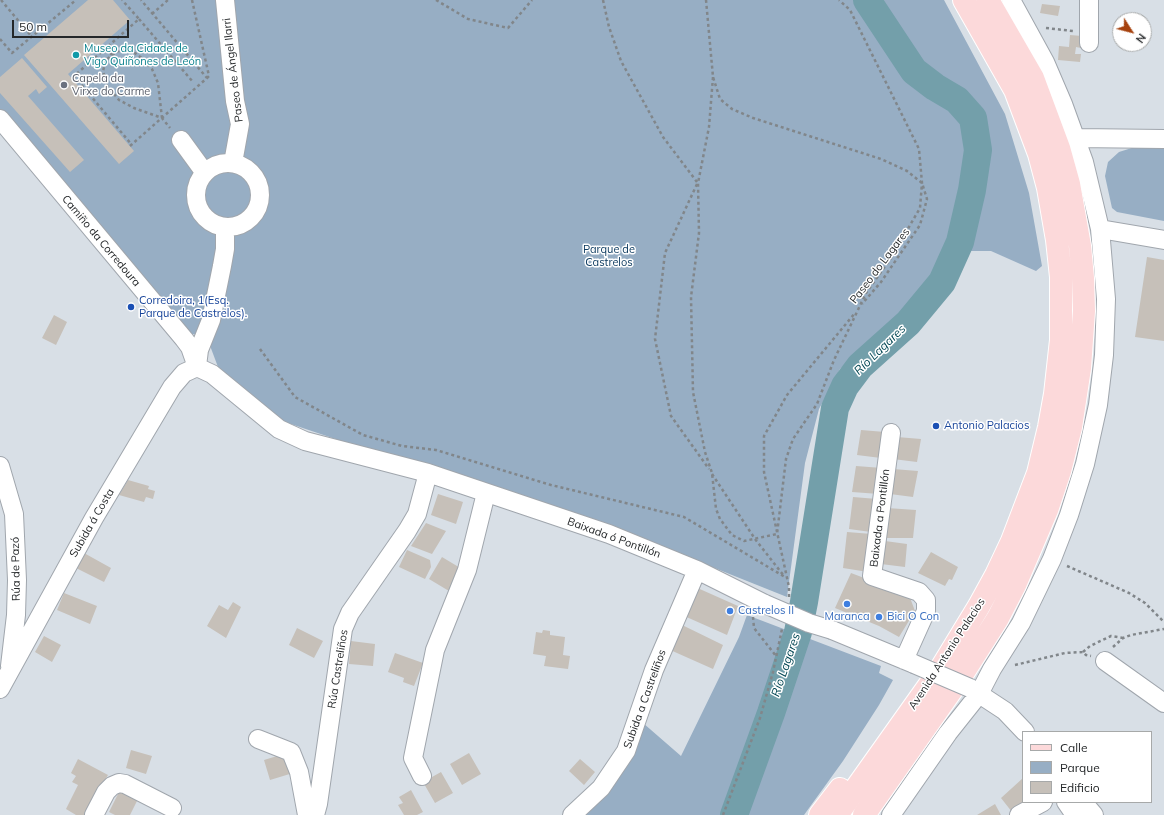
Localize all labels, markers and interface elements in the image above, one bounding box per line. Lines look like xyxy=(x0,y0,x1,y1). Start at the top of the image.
scale bar xyxy=(14,12,131,38)
north arrow xyxy=(1112,12,1152,52)
street label: Paseo de Ángel Ilarri xyxy=(220,17,246,123)
text: 50 m xyxy=(19,19,47,34)
text: N xyxy=(1133,31,1149,46)
place label: Museo da Cidade de Vigo Quiñones de León xyxy=(84,42,201,68)
marker: Museo da Cidade de Vigo Quiñones de León xyxy=(71,50,81,60)
place label: Capela da Virxe do Carme xyxy=(72,72,150,98)
marker: Capela da Virxe do Carme xyxy=(59,80,69,90)
street label: Camiño da Corredoura xyxy=(59,193,143,289)
street label: Paseo do Lagares xyxy=(847,226,913,306)
park label: Parque de Castrelos xyxy=(583,243,635,269)
place label: Corredoira, 1(Esq. Parque de Castrelos). xyxy=(139,294,247,320)
marker: Corredoira, 1(Esq. Parque de Castrelos). xyxy=(126,302,136,312)
water label: Río Lagares xyxy=(851,322,909,378)
place label: Antonio Palacios xyxy=(944,419,1029,433)
marker: Antonio Palacios xyxy=(931,421,941,431)
street label: Baixada a Pontillón xyxy=(867,468,893,568)
street label: Subida á Costa xyxy=(67,486,117,560)
street label: Baixada ó Pontillón xyxy=(565,515,663,561)
street label: Rúa de Pazó xyxy=(9,537,23,601)
street label: Avenida Antonio Palacios xyxy=(906,596,988,712)
marker: Maranca xyxy=(842,599,852,609)
place label: Castrelos II xyxy=(738,604,794,618)
marker: Castrelos II xyxy=(725,606,735,616)
place label: Maranca xyxy=(824,610,870,624)
place label: Bici O Con xyxy=(887,610,939,624)
marker: Bici O Con xyxy=(874,612,884,622)
street label: Rúa Castreliños xyxy=(325,628,351,710)
water label: Río Lagares xyxy=(768,631,804,699)
street label: Subida a Castreliños xyxy=(621,648,669,750)
legend xyxy=(1022,731,1152,803)
text: Calle xyxy=(1060,740,1087,755)
text: Parque xyxy=(1060,760,1100,775)
text: Edificio xyxy=(1060,780,1100,795)

